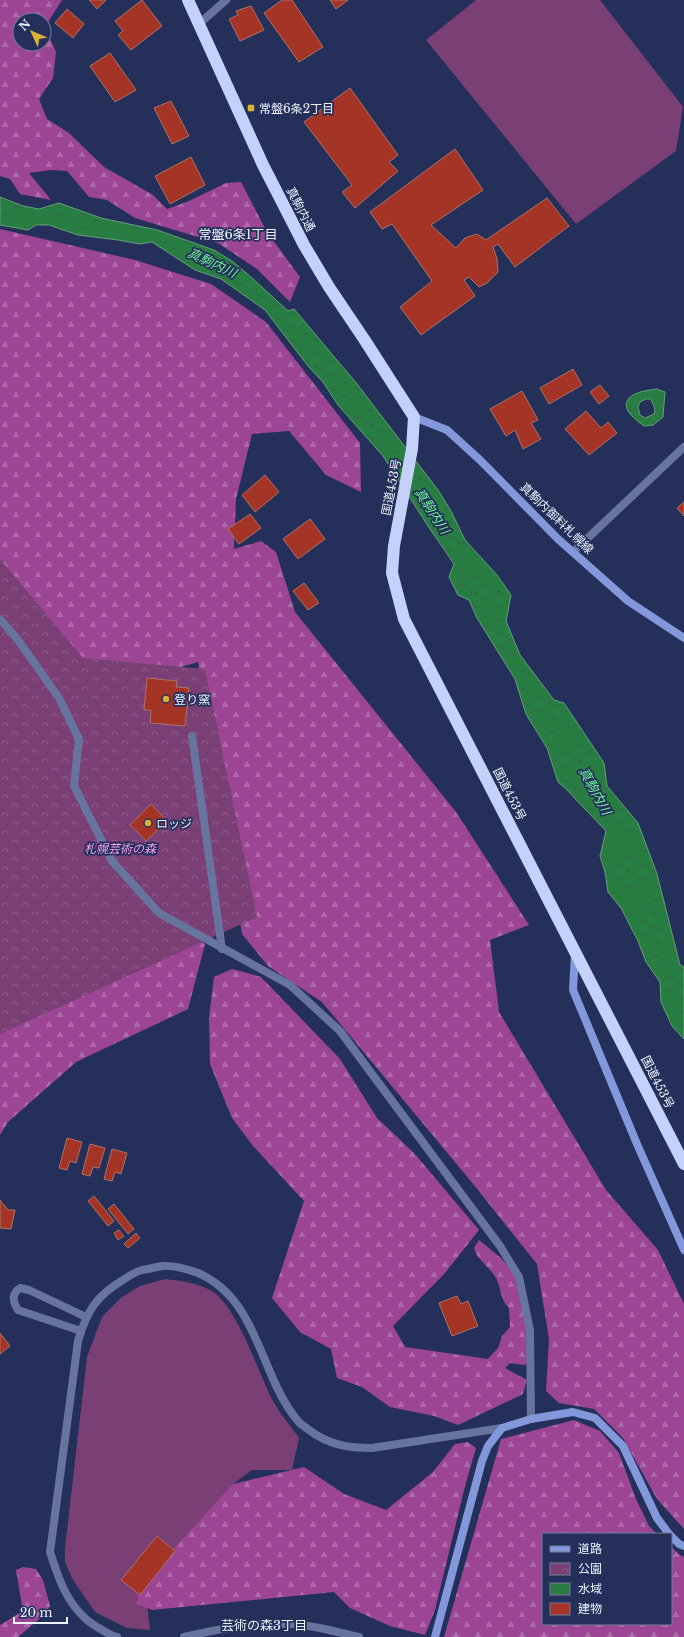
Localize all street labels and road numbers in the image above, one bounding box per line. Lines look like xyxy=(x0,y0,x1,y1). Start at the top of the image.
street label: 真駒内通 xyxy=(283,184,319,234)
street label: 国道453号 xyxy=(378,457,404,517)
street label: 真駒内御料札幌線 xyxy=(517,479,597,557)
street label: 国道453号 xyxy=(490,765,530,823)
street label: 国道453号 xyxy=(638,1053,678,1111)

